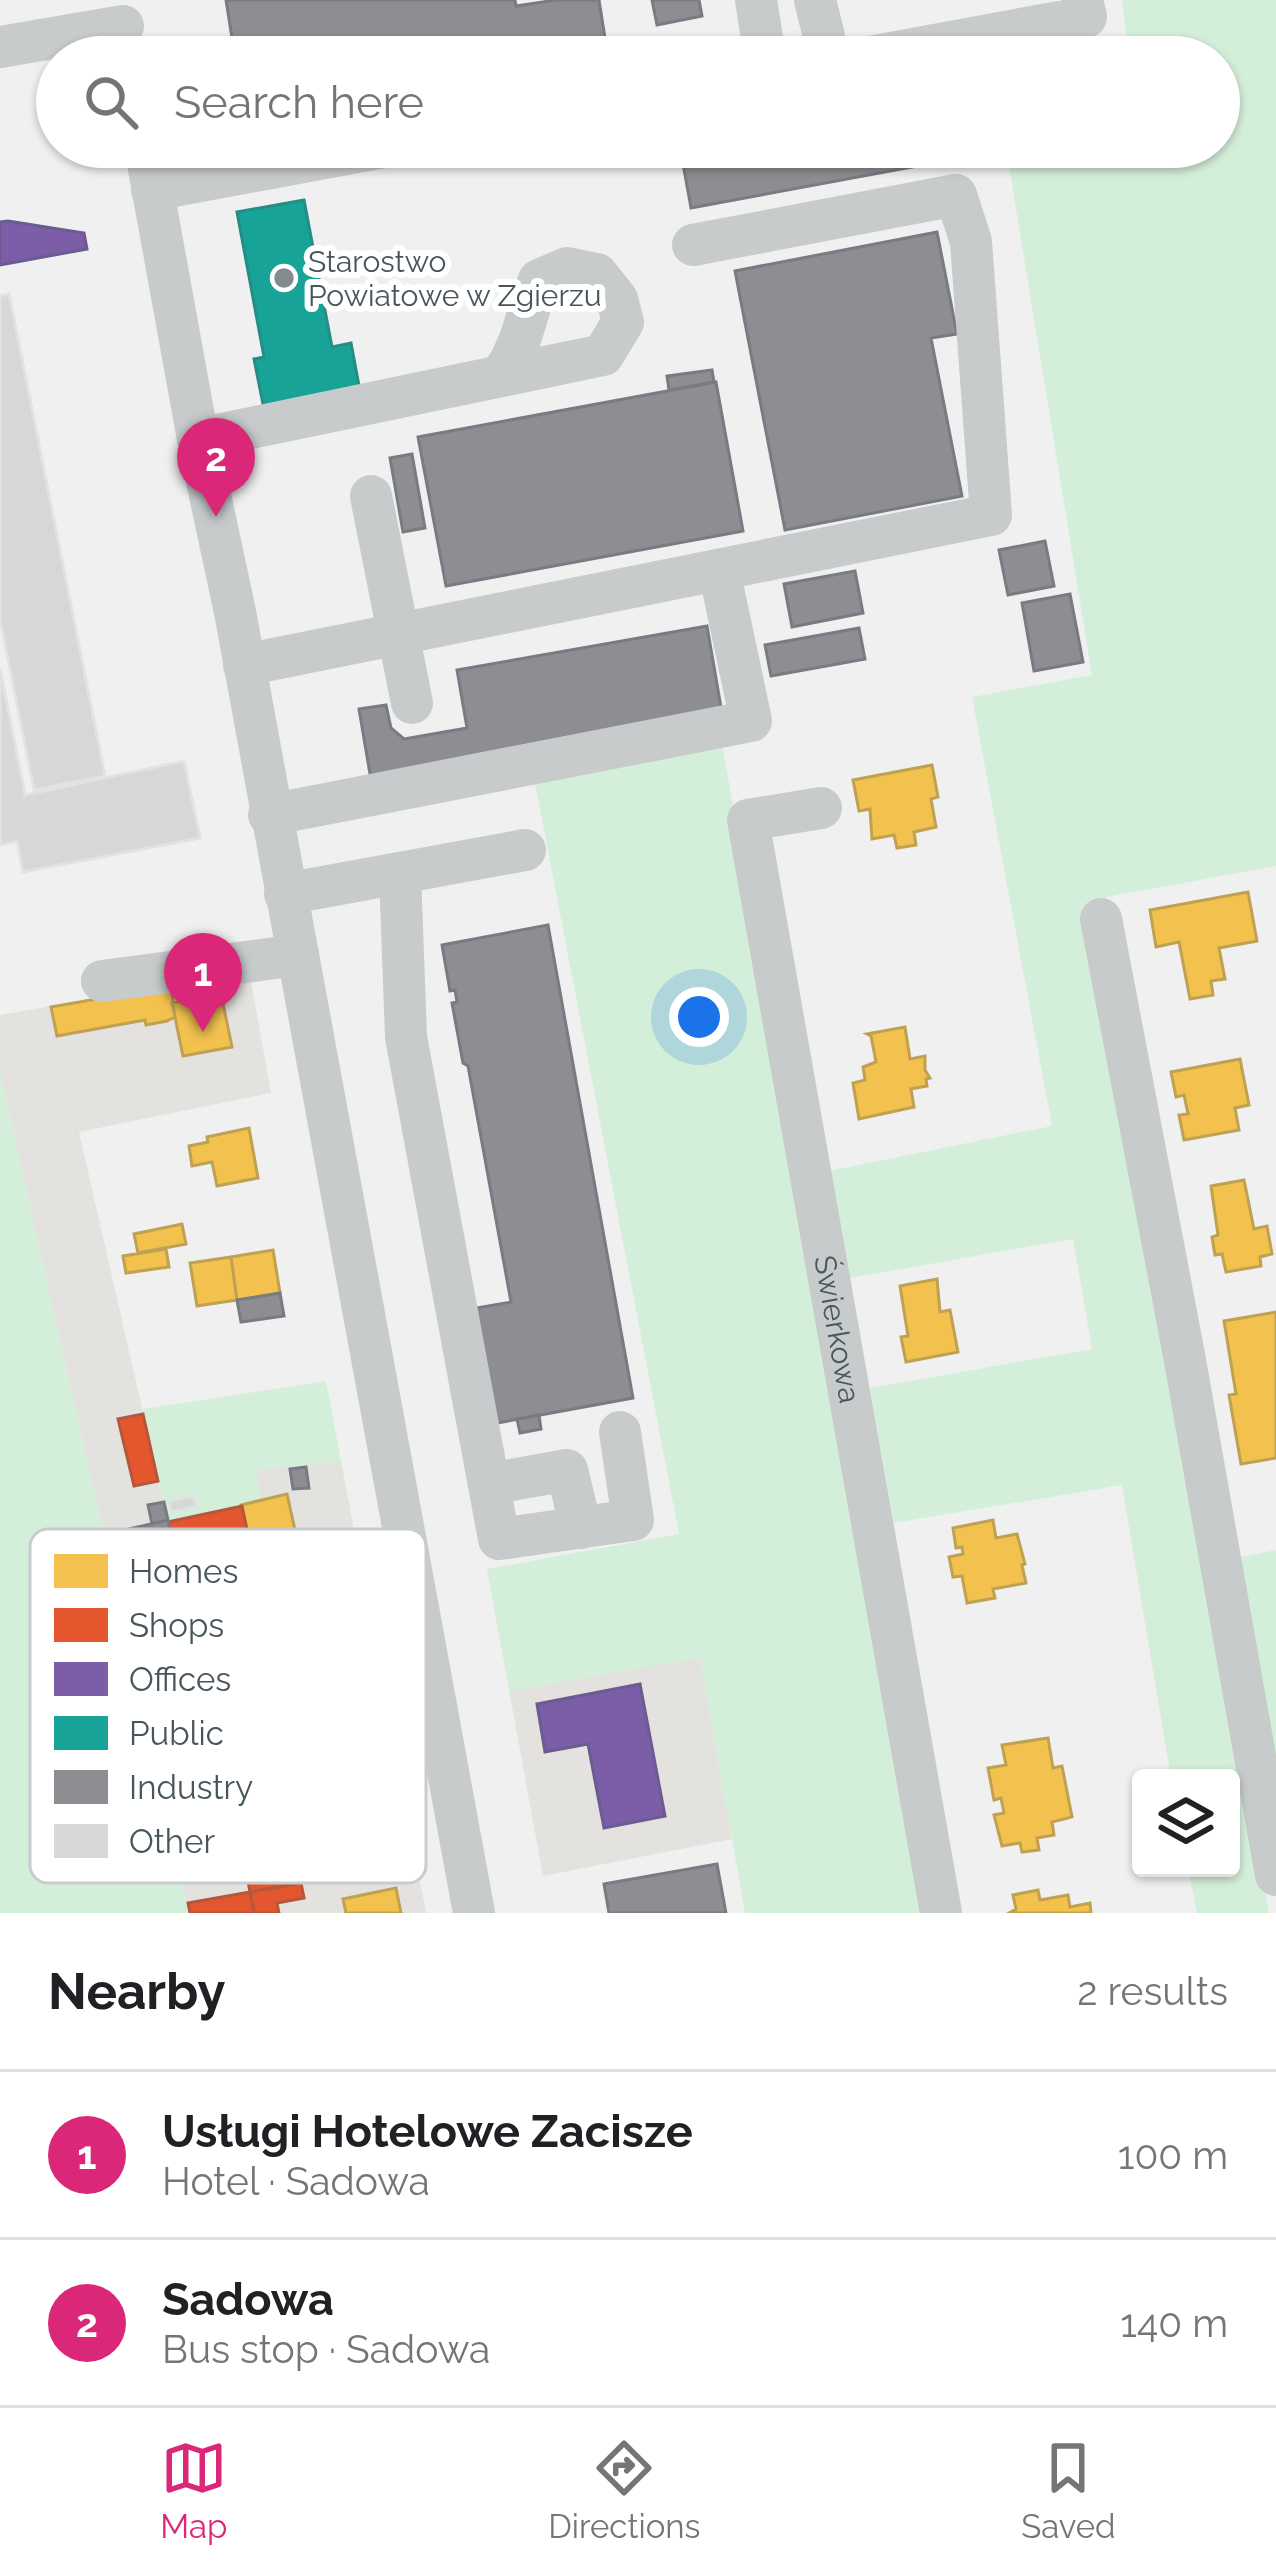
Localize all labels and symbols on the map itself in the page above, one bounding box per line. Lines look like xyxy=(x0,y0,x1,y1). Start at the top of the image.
place label: Starostwo Powiatowe w Zgierzu xyxy=(308,244,602,313)
marker: Starostwo Powiatowe w Zgierzu xyxy=(271,265,297,291)
pin: 2 xyxy=(177,418,255,517)
pin: 1 xyxy=(164,933,242,1032)
your location xyxy=(669,987,729,1047)
street label: Świerkowa xyxy=(808,1252,868,1406)
legend xyxy=(30,1529,426,1883)
text: Homes xyxy=(129,1552,238,1591)
text: Shops xyxy=(129,1606,224,1645)
text: Offices xyxy=(129,1660,231,1699)
text: Public xyxy=(129,1714,224,1753)
text: Industry xyxy=(129,1768,253,1807)
text: Other xyxy=(129,1822,215,1861)

